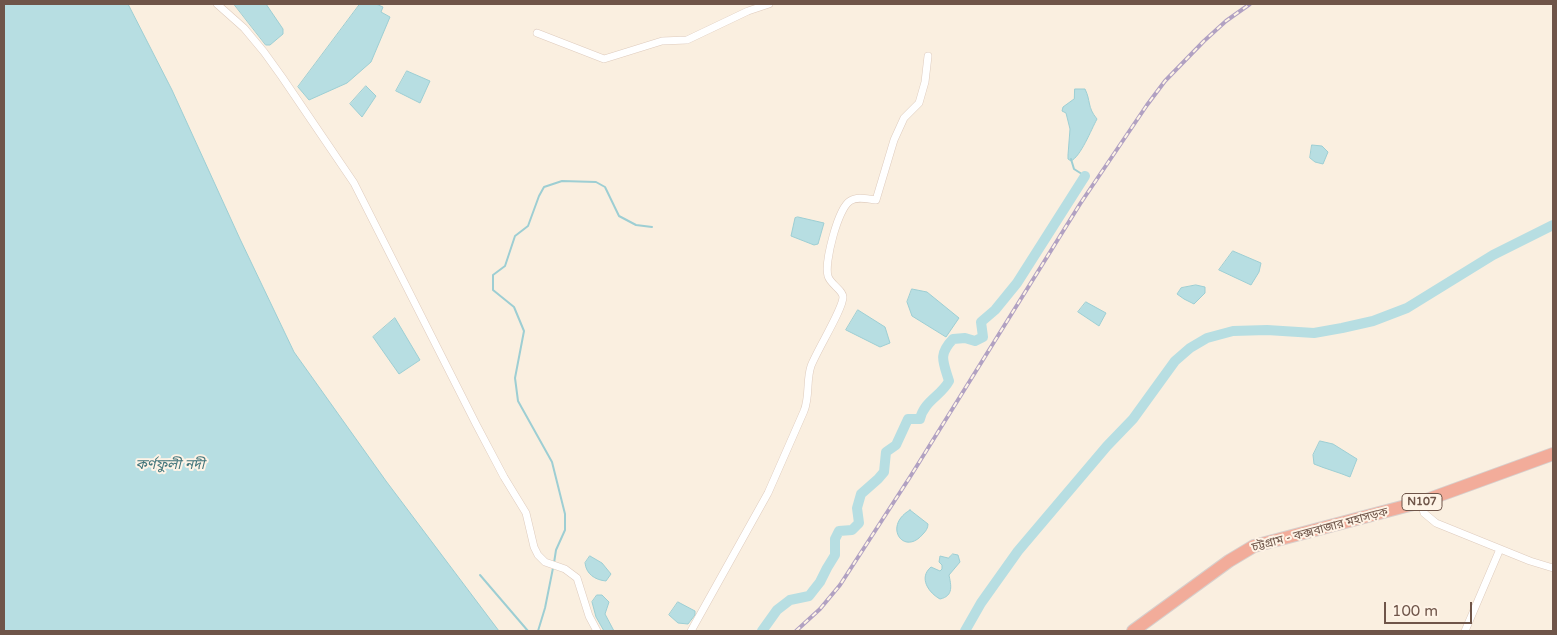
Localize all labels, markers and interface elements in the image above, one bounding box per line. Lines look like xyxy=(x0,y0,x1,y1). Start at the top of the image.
water label: কর্ণফুলী নদী xyxy=(135,457,205,473)
road number: N107 xyxy=(1402,494,1442,511)
street label: চট্টগ্রাম - কক্সবাজার মহাসড়ক xyxy=(1250,505,1390,555)
scale bar xyxy=(1387,592,1474,624)
text: 100 m xyxy=(1392,602,1438,620)

